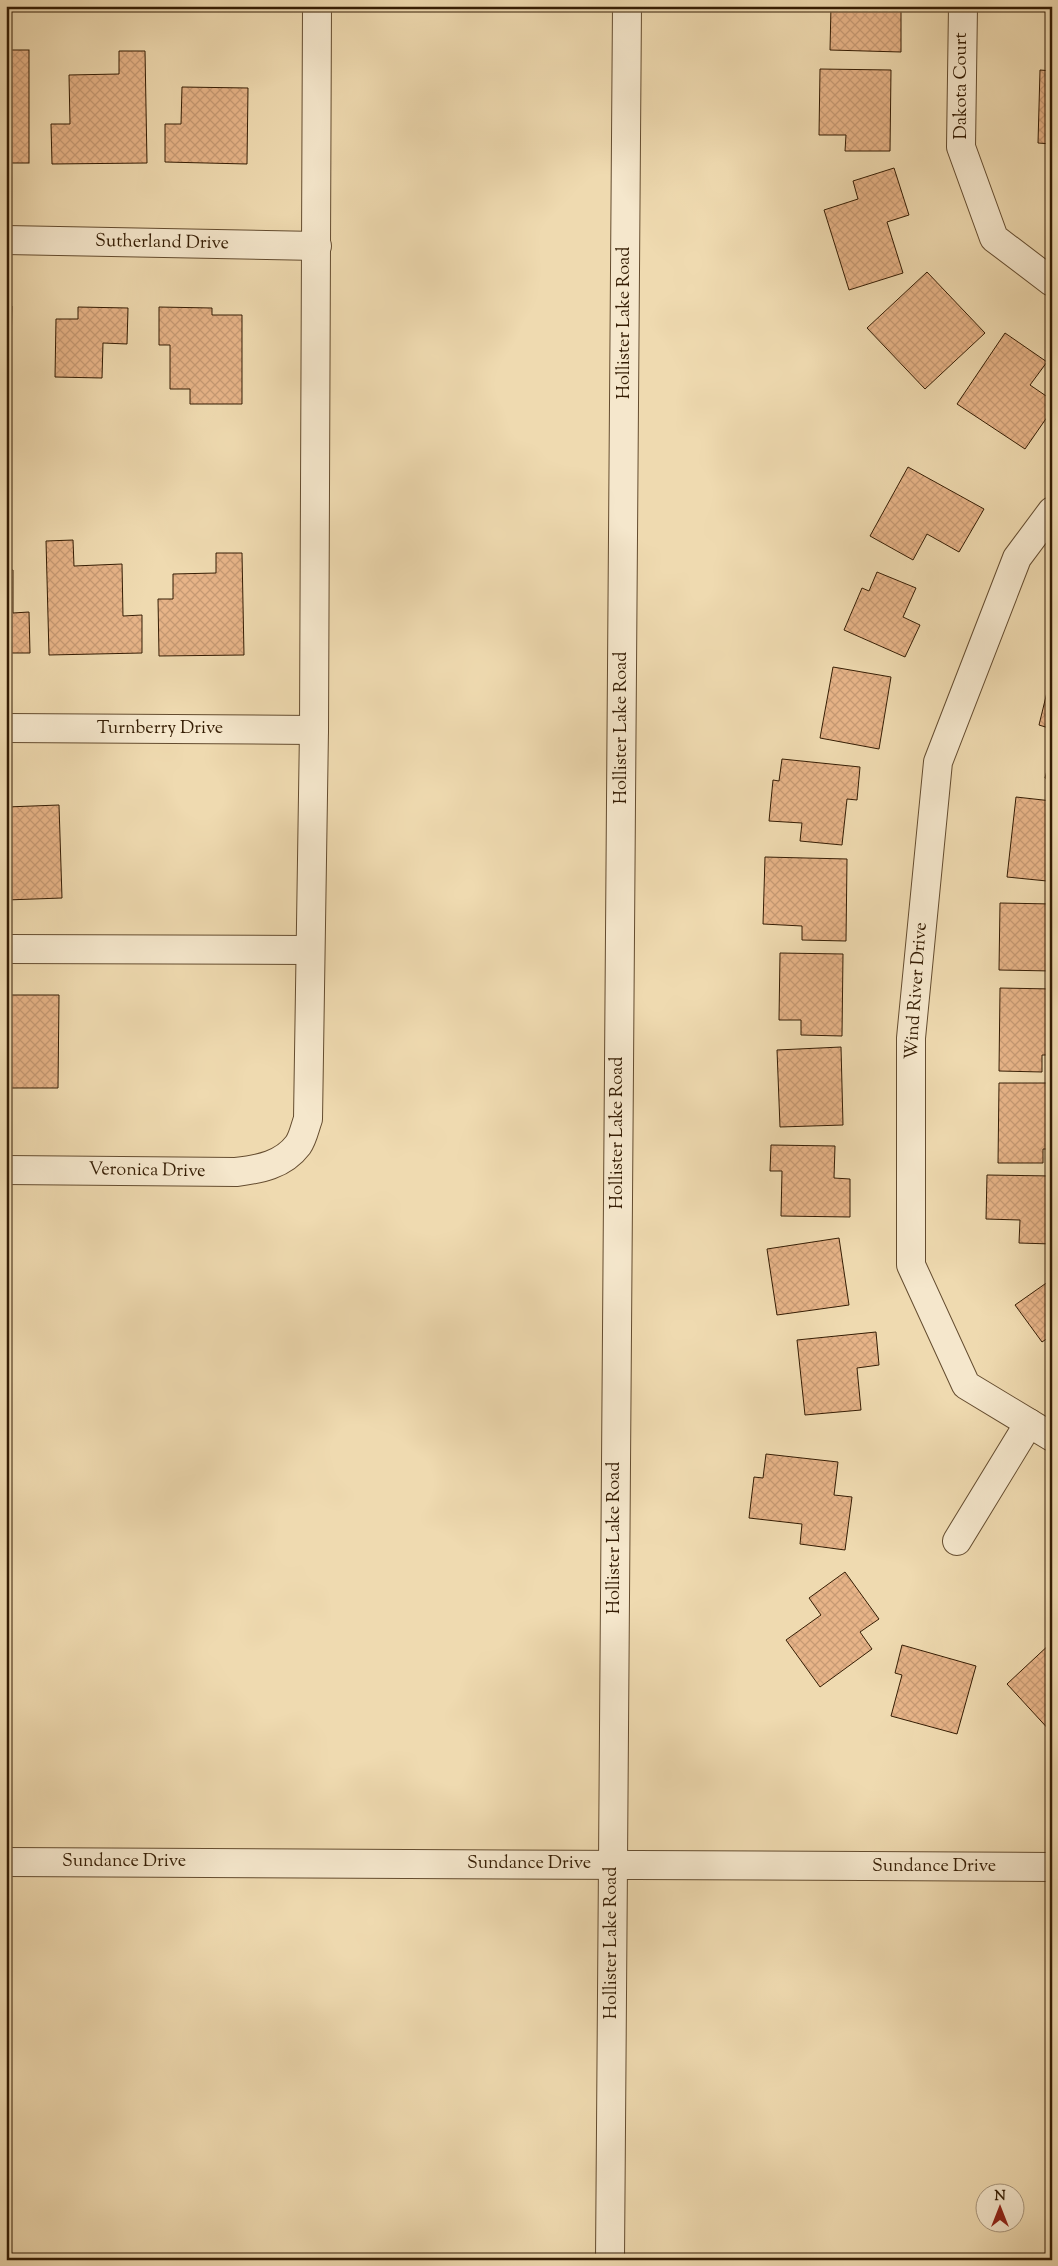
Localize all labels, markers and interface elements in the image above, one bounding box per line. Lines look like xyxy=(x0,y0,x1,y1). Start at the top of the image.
street label: Dakota Court xyxy=(949,32,975,140)
street label: Sutherland Drive xyxy=(95,229,229,257)
street label: Hollister Lake Road xyxy=(612,247,638,399)
street label: Hollister Lake Road xyxy=(609,652,635,804)
street label: Turnberry Drive xyxy=(97,716,223,742)
street label: Wind River Drive xyxy=(899,921,935,1061)
street label: Hollister Lake Road xyxy=(605,1057,631,1209)
street label: Veronica Drive xyxy=(88,1157,206,1185)
street label: Hollister Lake Road xyxy=(602,1462,628,1614)
street label: Sundance Drive xyxy=(62,1849,186,1875)
street label: Sundance Drive xyxy=(467,1851,591,1877)
street label: Sundance Drive xyxy=(872,1854,996,1880)
street label: Hollister Lake Road xyxy=(599,1867,625,2019)
north arrow xyxy=(976,2184,1026,2234)
text: N xyxy=(994,2187,1006,2207)

